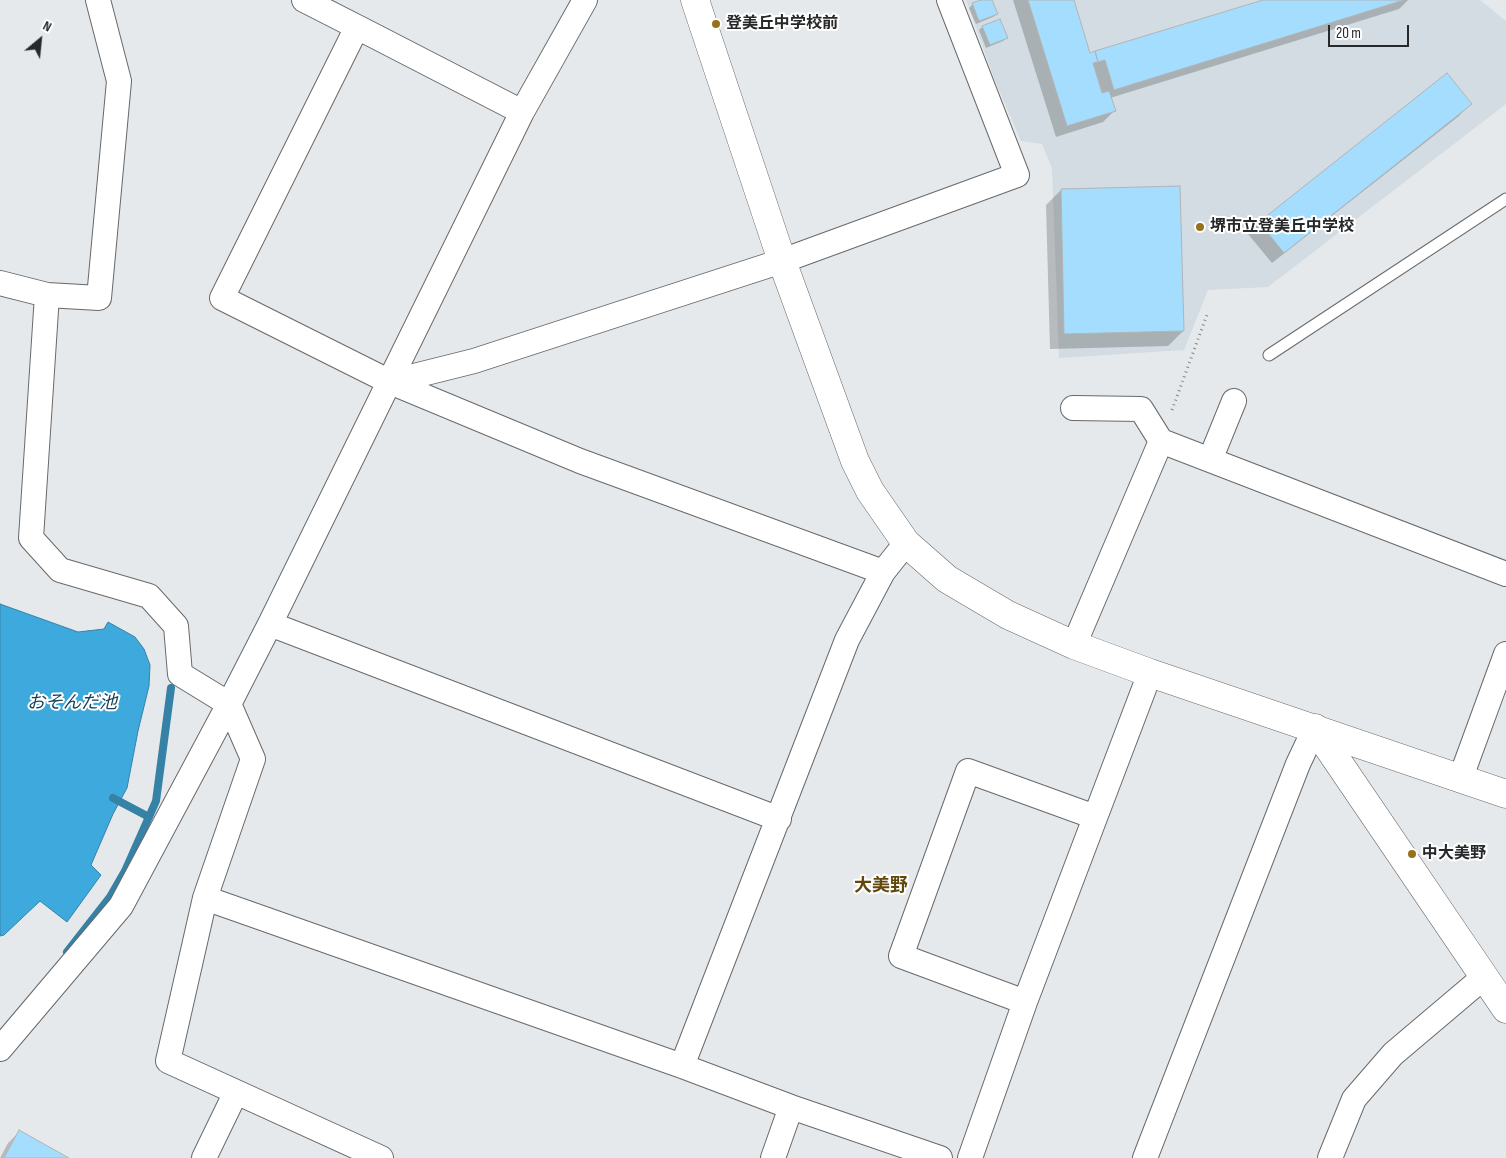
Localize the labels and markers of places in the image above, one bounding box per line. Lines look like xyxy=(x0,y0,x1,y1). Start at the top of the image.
place label: 登美丘中学校前 xyxy=(726,14,838,34)
marker: 登美丘中学校前 xyxy=(710,18,722,30)
place label: 堺市立登美丘中学校 xyxy=(1210,217,1354,237)
marker: 堺市立登美丘中学校 xyxy=(1194,221,1206,233)
place label: 中大美野 xyxy=(1422,844,1486,864)
marker: 中大美野 xyxy=(1406,848,1418,860)

